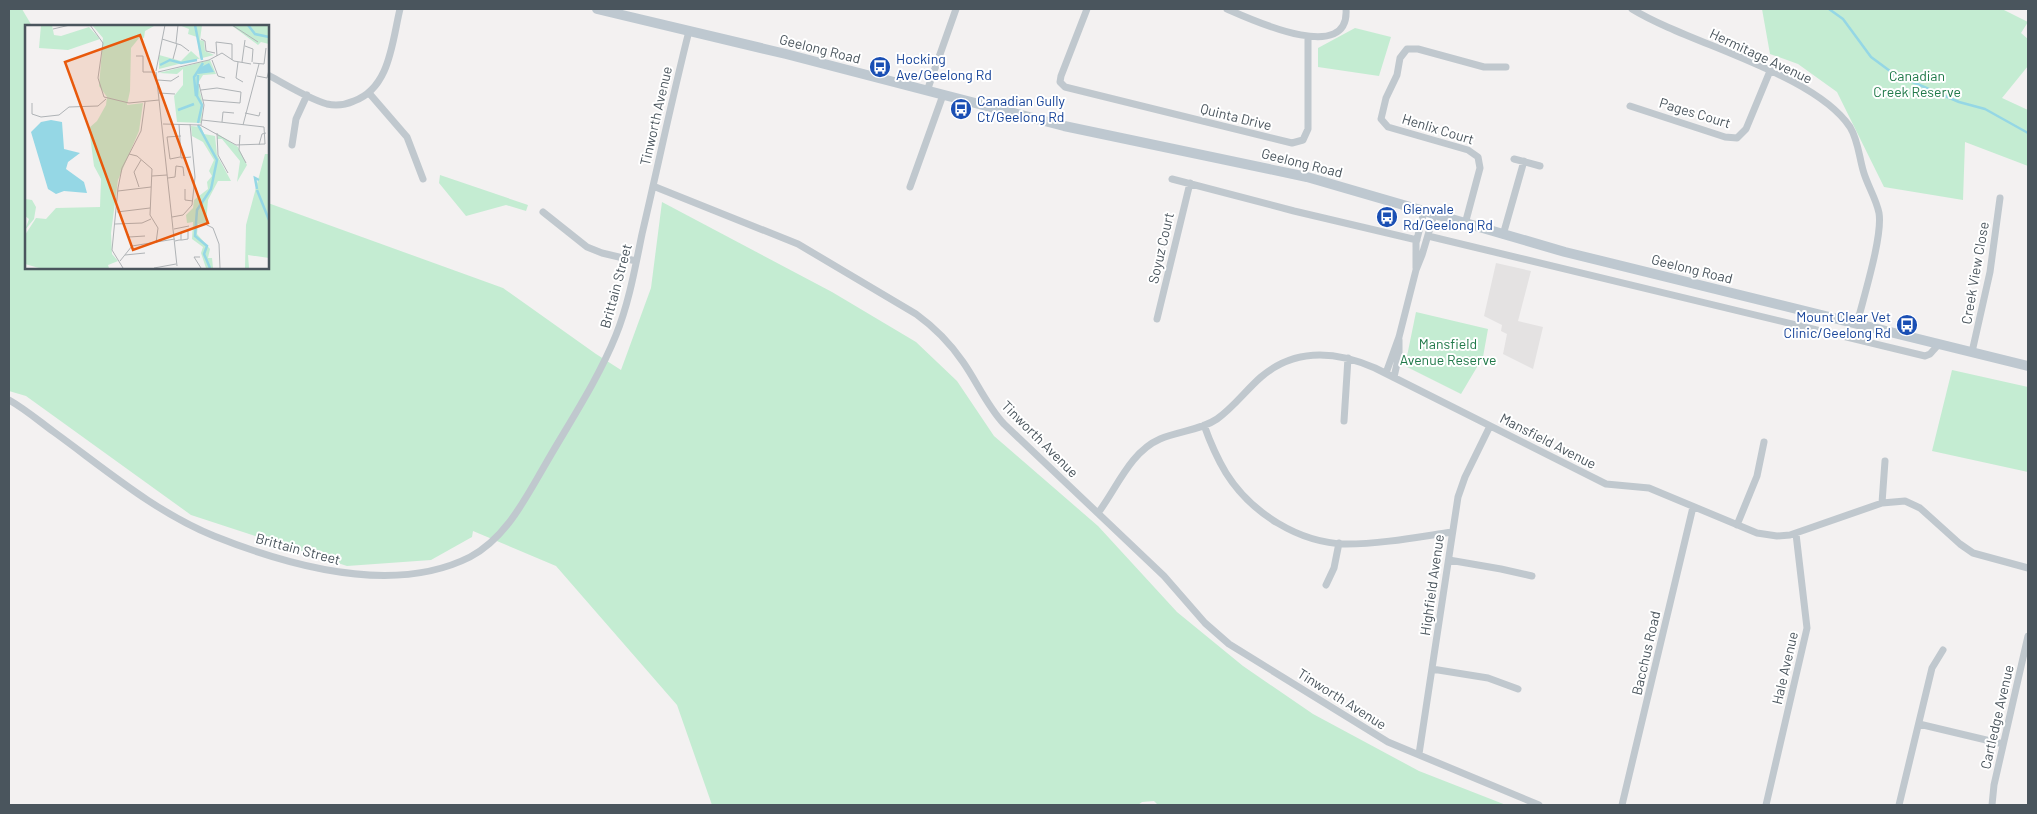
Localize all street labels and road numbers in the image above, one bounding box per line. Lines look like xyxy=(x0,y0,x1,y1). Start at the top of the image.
street label: Hermitage Avenue xyxy=(1707,24,1815,87)
street label: Geelong Road xyxy=(778,30,863,67)
street label: Tinworth Avenue xyxy=(636,65,675,167)
street label: Pages Court xyxy=(1657,94,1733,131)
street label: Quinta Drive xyxy=(1199,99,1274,134)
street label: Henlix Court xyxy=(1400,110,1476,148)
street label: Geelong Road xyxy=(1260,144,1345,181)
street label: Soyuz Court xyxy=(1144,211,1177,285)
street label: Creek View Close xyxy=(1957,220,1992,325)
street label: Brittain Street xyxy=(596,242,635,330)
street label: Geelong Road xyxy=(1650,250,1735,287)
street label: Tinworth Avenue xyxy=(998,397,1082,481)
street label: Mansfield Avenue xyxy=(1497,409,1599,472)
street label: Brittain Street xyxy=(254,529,342,568)
street label: Highfield Avenue xyxy=(1416,533,1447,637)
street label: Bacchus Road xyxy=(1628,609,1663,697)
street label: Hale Avenue xyxy=(1768,630,1801,706)
street label: Cartledge Avenue xyxy=(1976,663,2017,771)
street label: Tinworth Avenue xyxy=(1295,664,1390,733)

